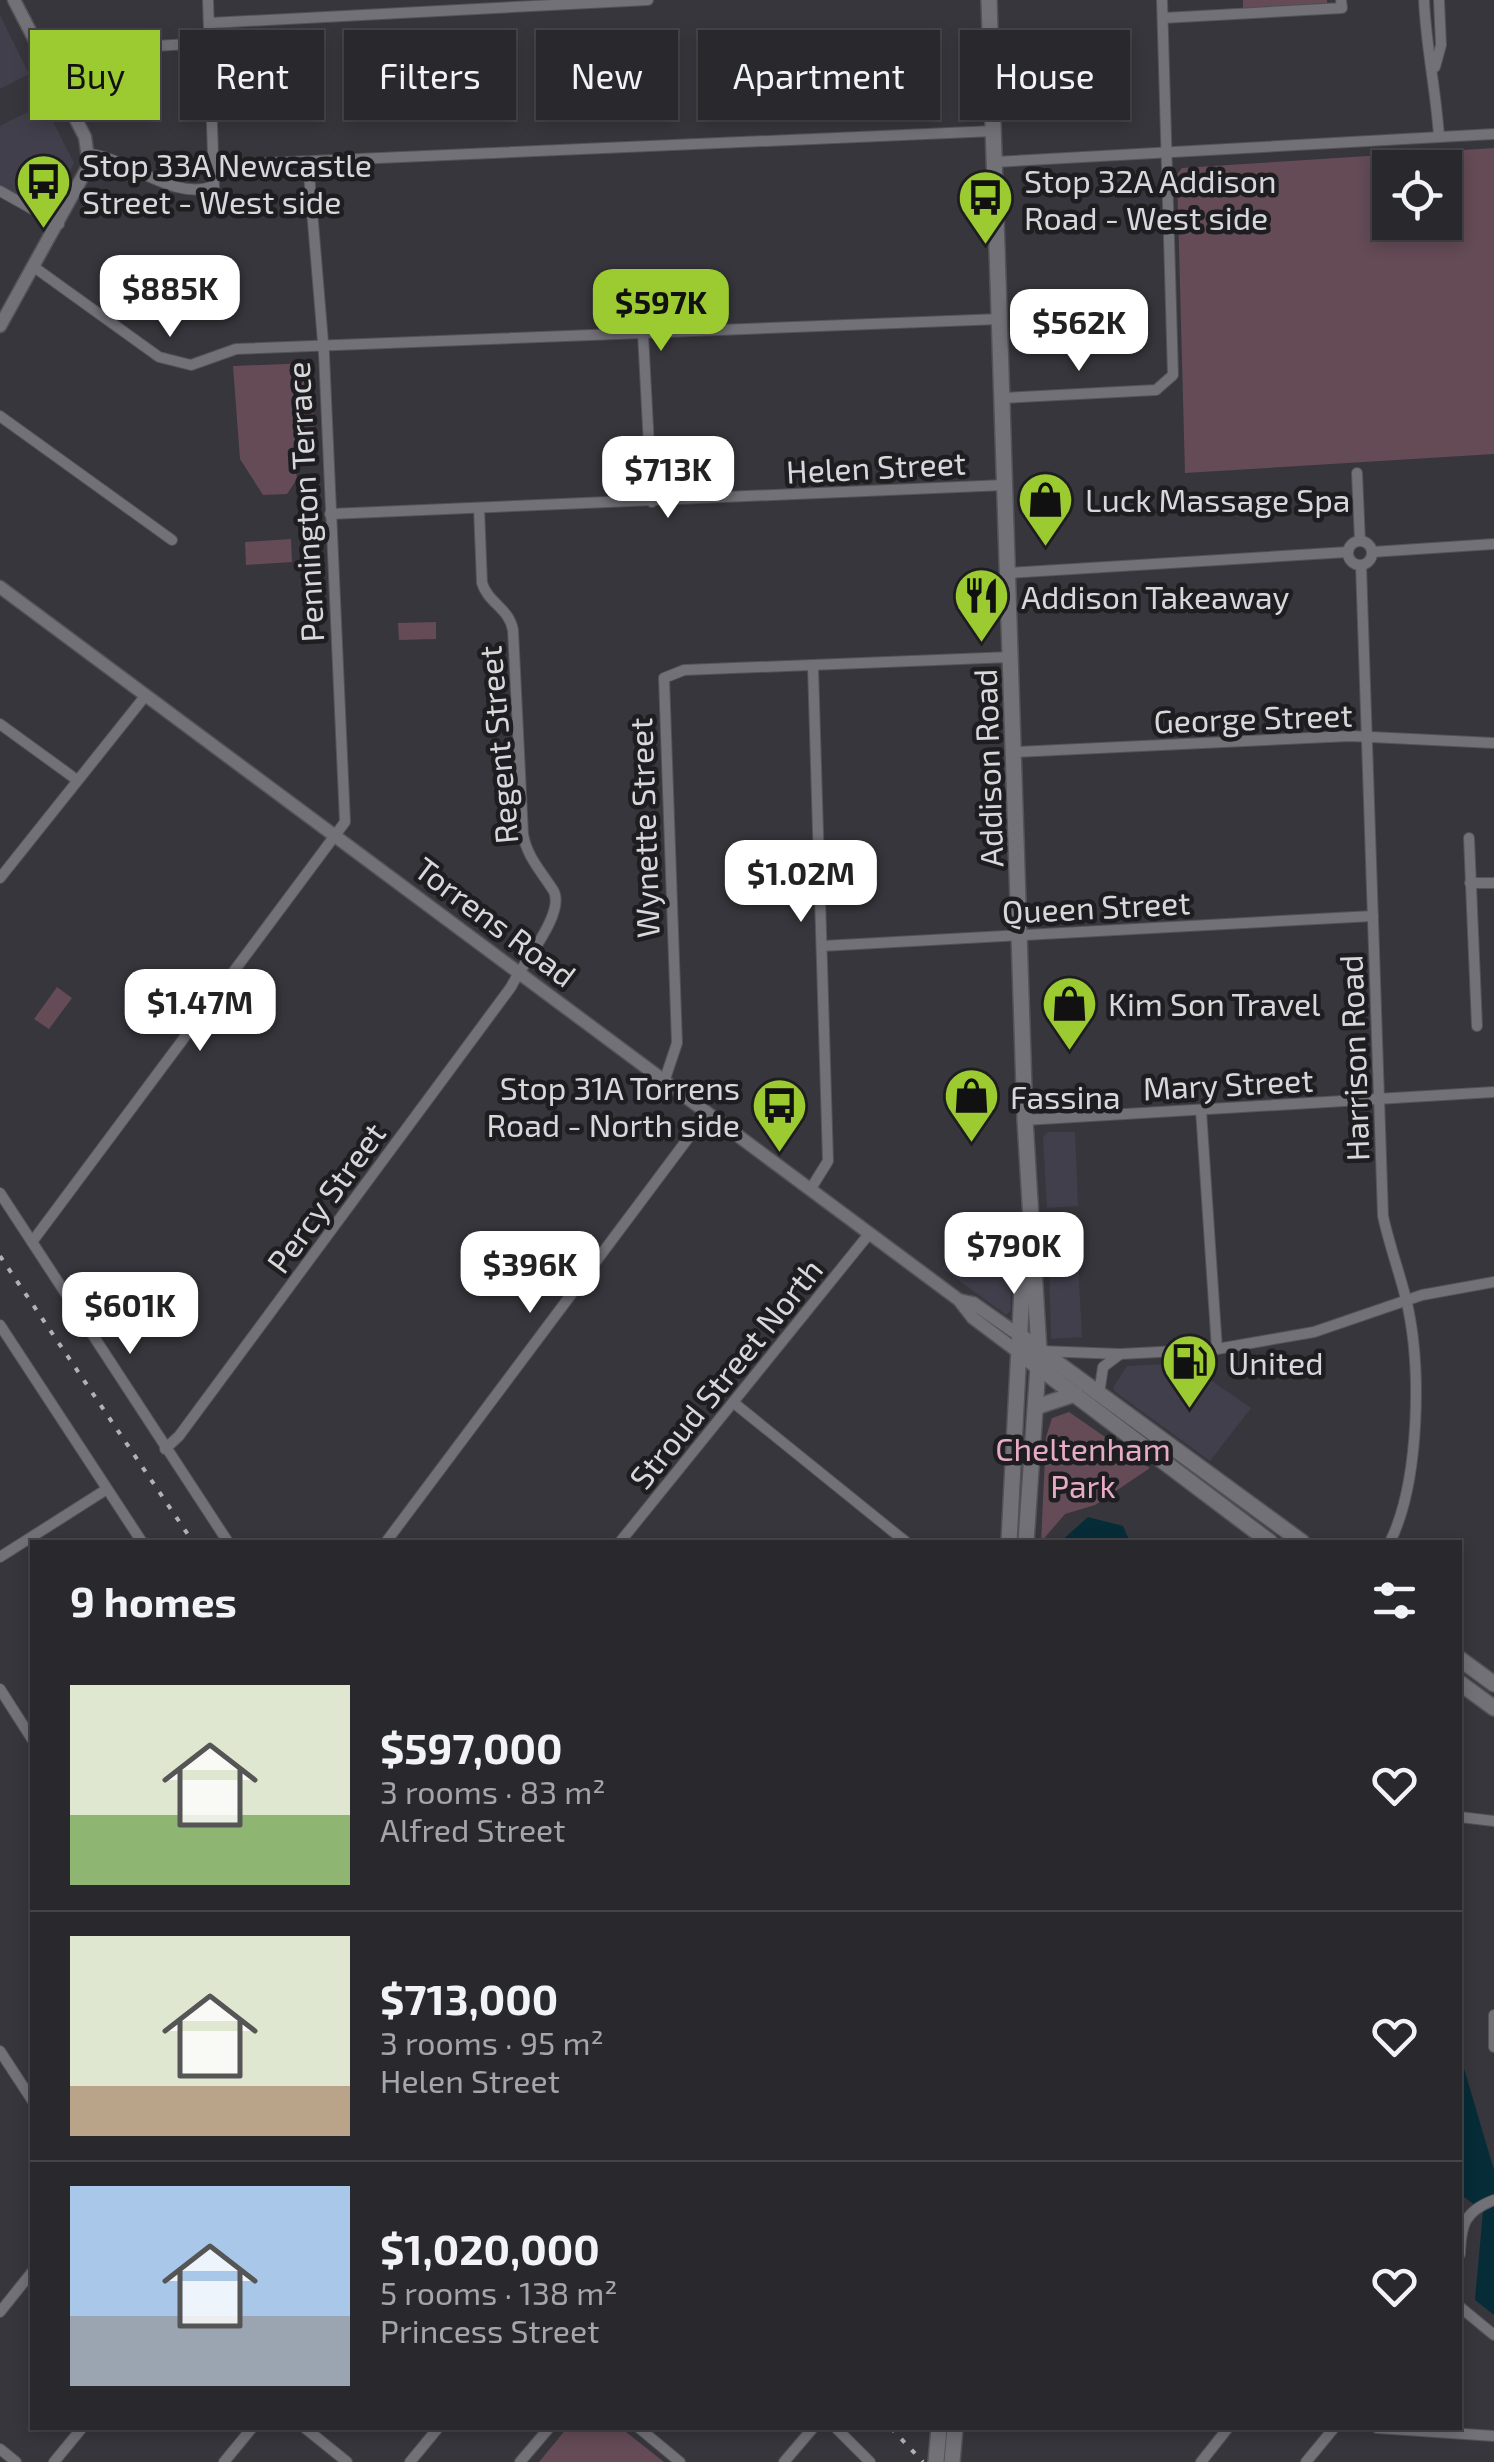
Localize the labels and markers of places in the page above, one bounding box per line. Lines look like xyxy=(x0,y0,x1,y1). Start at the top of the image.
place label: Stop 33A Newcastle Street - West side xyxy=(82,145,372,220)
bus stop icon: Stop 33A Newcastle Street - West side xyxy=(13,152,73,231)
place label: Stop 32A Addison Road - West side xyxy=(1024,161,1277,236)
bus stop icon: Stop 32A Addison Road - West side xyxy=(955,168,1015,247)
pin: $885K xyxy=(100,255,240,340)
pin: $597K xyxy=(591,269,731,354)
pin: $562K xyxy=(1009,289,1149,374)
pin: $713K xyxy=(598,436,738,521)
shop icon: Luck Massage Spa xyxy=(1016,469,1076,548)
place label: Luck Massage Spa xyxy=(1085,480,1350,518)
restaurant icon: Addison Takeaway xyxy=(952,566,1012,645)
place label: Addison Takeaway xyxy=(1021,577,1289,615)
pin: $1.02M xyxy=(720,840,882,925)
pin: $1.47M xyxy=(119,969,281,1054)
shop icon: Kim Son Travel xyxy=(1039,973,1099,1052)
place label: Kim Son Travel xyxy=(1108,984,1321,1022)
shop icon: Fassina xyxy=(941,1066,1001,1145)
place label: Stop 31A Torrens Road - North side xyxy=(486,1068,740,1143)
bus stop icon: Stop 31A Torrens Road - North side xyxy=(749,1075,809,1154)
place label: Fassina xyxy=(1010,1077,1121,1115)
pin: $790K xyxy=(944,1212,1084,1297)
pin: $396K xyxy=(460,1231,600,1316)
pin: $601K xyxy=(60,1272,200,1357)
fuel station icon: United xyxy=(1159,1332,1219,1411)
place label: United xyxy=(1228,1343,1324,1381)

